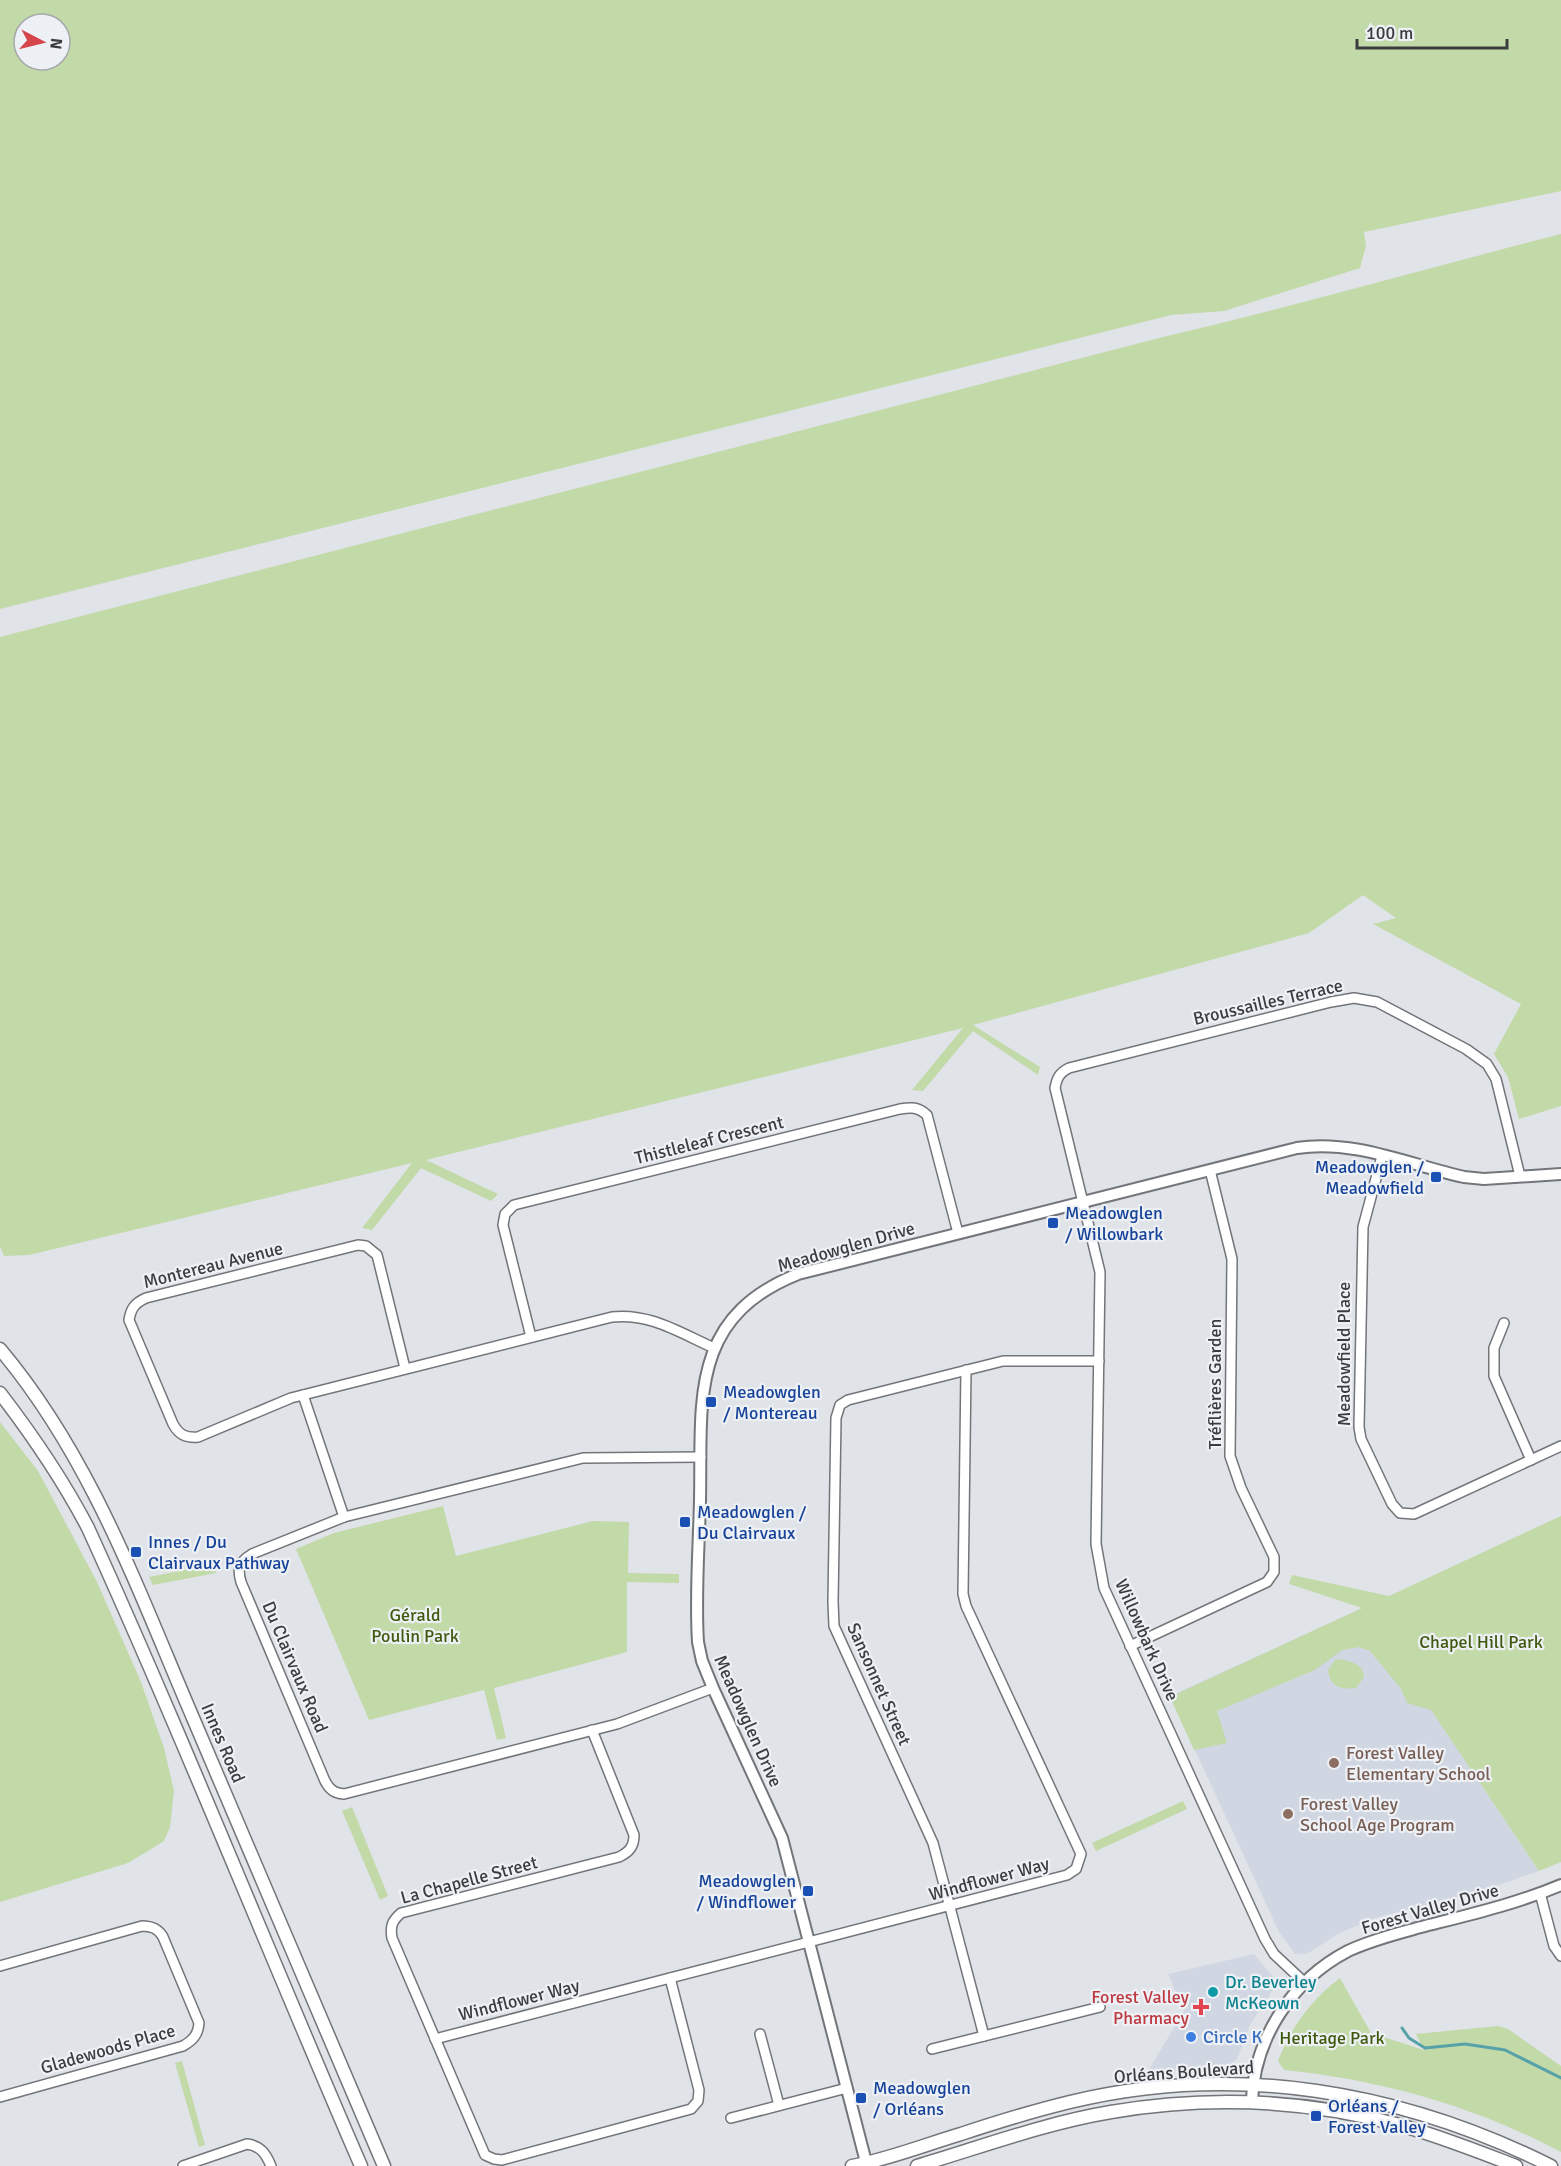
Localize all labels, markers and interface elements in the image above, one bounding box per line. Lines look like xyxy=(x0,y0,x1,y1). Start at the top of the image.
north arrow xyxy=(12,12,72,72)
scale bar xyxy=(1357,12,1507,50)
text: 100 m xyxy=(1366,22,1413,44)
text: N xyxy=(45,37,66,50)
street label: Broussailles Terrace xyxy=(1191,974,1345,1030)
street label: Thistleleaf Crescent xyxy=(632,1111,786,1169)
place label: Meadowglen / Meadowfield xyxy=(1315,1156,1424,1199)
marker: Meadowglen / Meadowfield xyxy=(1429,1170,1443,1184)
place label: Meadowglen / Willowbark xyxy=(1065,1202,1163,1245)
marker: Meadowglen / Willowbark xyxy=(1046,1216,1060,1230)
street label: Meadowglen Drive xyxy=(775,1217,917,1277)
street label: Montereau Avenue xyxy=(141,1237,285,1293)
street label: Meadowfield Place xyxy=(1333,1282,1355,1426)
street label: Tréflières Garden xyxy=(1204,1319,1226,1449)
place label: Meadowglen / Montereau xyxy=(723,1381,821,1424)
marker: Meadowglen / Montereau xyxy=(704,1395,718,1409)
place label: Meadowglen / Du Clairvaux xyxy=(697,1501,807,1544)
marker: Meadowglen / Du Clairvaux xyxy=(678,1515,692,1529)
place label: Innes / Du Clairvaux Pathway xyxy=(148,1531,290,1574)
marker: Innes / Du Clairvaux Pathway xyxy=(129,1545,143,1559)
street label: Willowbark Drive xyxy=(1110,1576,1184,1704)
street label: Du Clairvaux Road xyxy=(257,1598,333,1736)
park label: Gérald Poulin Park xyxy=(371,1604,459,1647)
street label: Sansonnet Street xyxy=(842,1619,916,1749)
park label: Chapel Hill Park xyxy=(1419,1631,1543,1653)
street label: Meadowglen Drive xyxy=(709,1652,787,1790)
street label: Innes Road xyxy=(196,1700,250,1786)
place label: Forest Valley Elementary School xyxy=(1346,1742,1491,1785)
marker: Forest Valley Elementary School xyxy=(1327,1756,1341,1770)
place label: Forest Valley School Age Program xyxy=(1300,1793,1455,1836)
marker: Forest Valley School Age Program xyxy=(1281,1807,1295,1821)
street label: La Chapelle Street xyxy=(398,1851,540,1909)
street label: Windflower Way xyxy=(926,1852,1052,1906)
place label: Meadowglen / Windflower xyxy=(696,1870,796,1913)
street label: Forest Valley Drive xyxy=(1359,1879,1501,1939)
marker: Meadowglen / Windflower xyxy=(801,1884,815,1898)
place label: Dr. Beverley McKeown xyxy=(1225,1971,1317,2014)
street label: Windflower Way xyxy=(456,1974,582,2026)
marker: Dr. Beverley McKeown xyxy=(1206,1985,1220,1999)
place label: Forest Valley Pharmacy xyxy=(1091,1986,1190,2029)
marker: Forest Valley Pharmacy xyxy=(1194,2000,1208,2014)
street label: Gladewoods Place xyxy=(38,2019,178,2079)
place label: Circle K xyxy=(1203,2026,1263,2048)
park label: Heritage Park xyxy=(1279,2027,1385,2049)
marker: Circle K xyxy=(1184,2030,1198,2044)
street label: Orléans Boulevard xyxy=(1113,2056,1255,2088)
place label: Meadowglen / Orléans xyxy=(873,2077,971,2120)
marker: Meadowglen / Orléans xyxy=(854,2091,868,2105)
place label: Orléans / Forest Valley xyxy=(1328,2095,1426,2138)
marker: Orléans / Forest Valley xyxy=(1309,2109,1323,2123)

